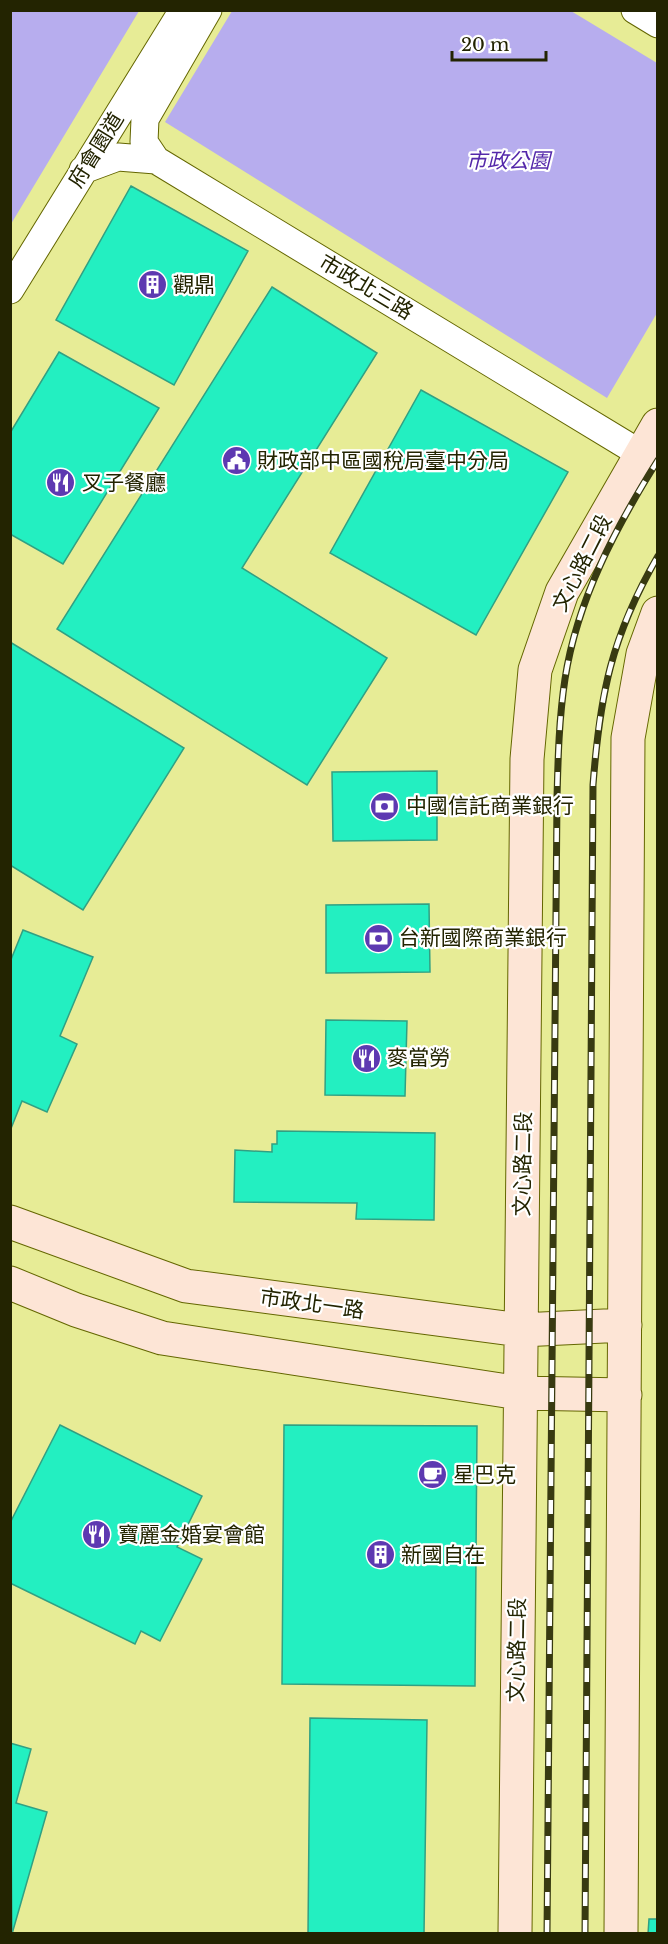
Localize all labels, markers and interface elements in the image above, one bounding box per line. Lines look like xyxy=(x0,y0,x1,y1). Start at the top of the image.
scale bar xyxy=(452,24,546,62)
text: 20 m xyxy=(461,34,509,56)
street label: 府會園道 xyxy=(63,107,129,193)
park label: 市政公園 xyxy=(466,148,553,174)
street label: 市政北三路 xyxy=(314,249,418,325)
building icon: 觀鼎 xyxy=(136,269,168,301)
place label: 觀鼎 xyxy=(173,272,215,298)
public building icon: 財政部中區國稅局臺中分局 xyxy=(220,445,252,477)
place label: 財政部中區國稅局臺中分局 xyxy=(257,448,509,474)
restaurant icon: 叉子餐廳 xyxy=(45,467,77,499)
place label: 叉子餐廳 xyxy=(82,470,166,496)
street label: 文心路二段 xyxy=(547,510,617,616)
bank icon: 中國信託商業銀行 xyxy=(369,790,401,822)
place label: 中國信託商業銀行 xyxy=(406,793,574,819)
bank icon: 台新國際商業銀行 xyxy=(362,922,394,954)
place label: 台新國際商業銀行 xyxy=(399,925,567,951)
restaurant icon: 麥當勞 xyxy=(350,1042,382,1074)
place label: 麥當勞 xyxy=(387,1045,450,1071)
street label: 文心路二段 xyxy=(509,1111,537,1217)
street label: 市政北一路 xyxy=(258,1284,366,1324)
cafe icon: 星巴克 xyxy=(416,1459,448,1491)
place label: 星巴克 xyxy=(453,1462,516,1488)
restaurant icon: 寶麗金婚宴會館 xyxy=(81,1519,113,1551)
place label: 寶麗金婚宴會館 xyxy=(118,1522,265,1548)
building icon: 新國自在 xyxy=(364,1539,396,1571)
place label: 新國自在 xyxy=(401,1542,485,1568)
street label: 文心路二段 xyxy=(503,1597,531,1703)

